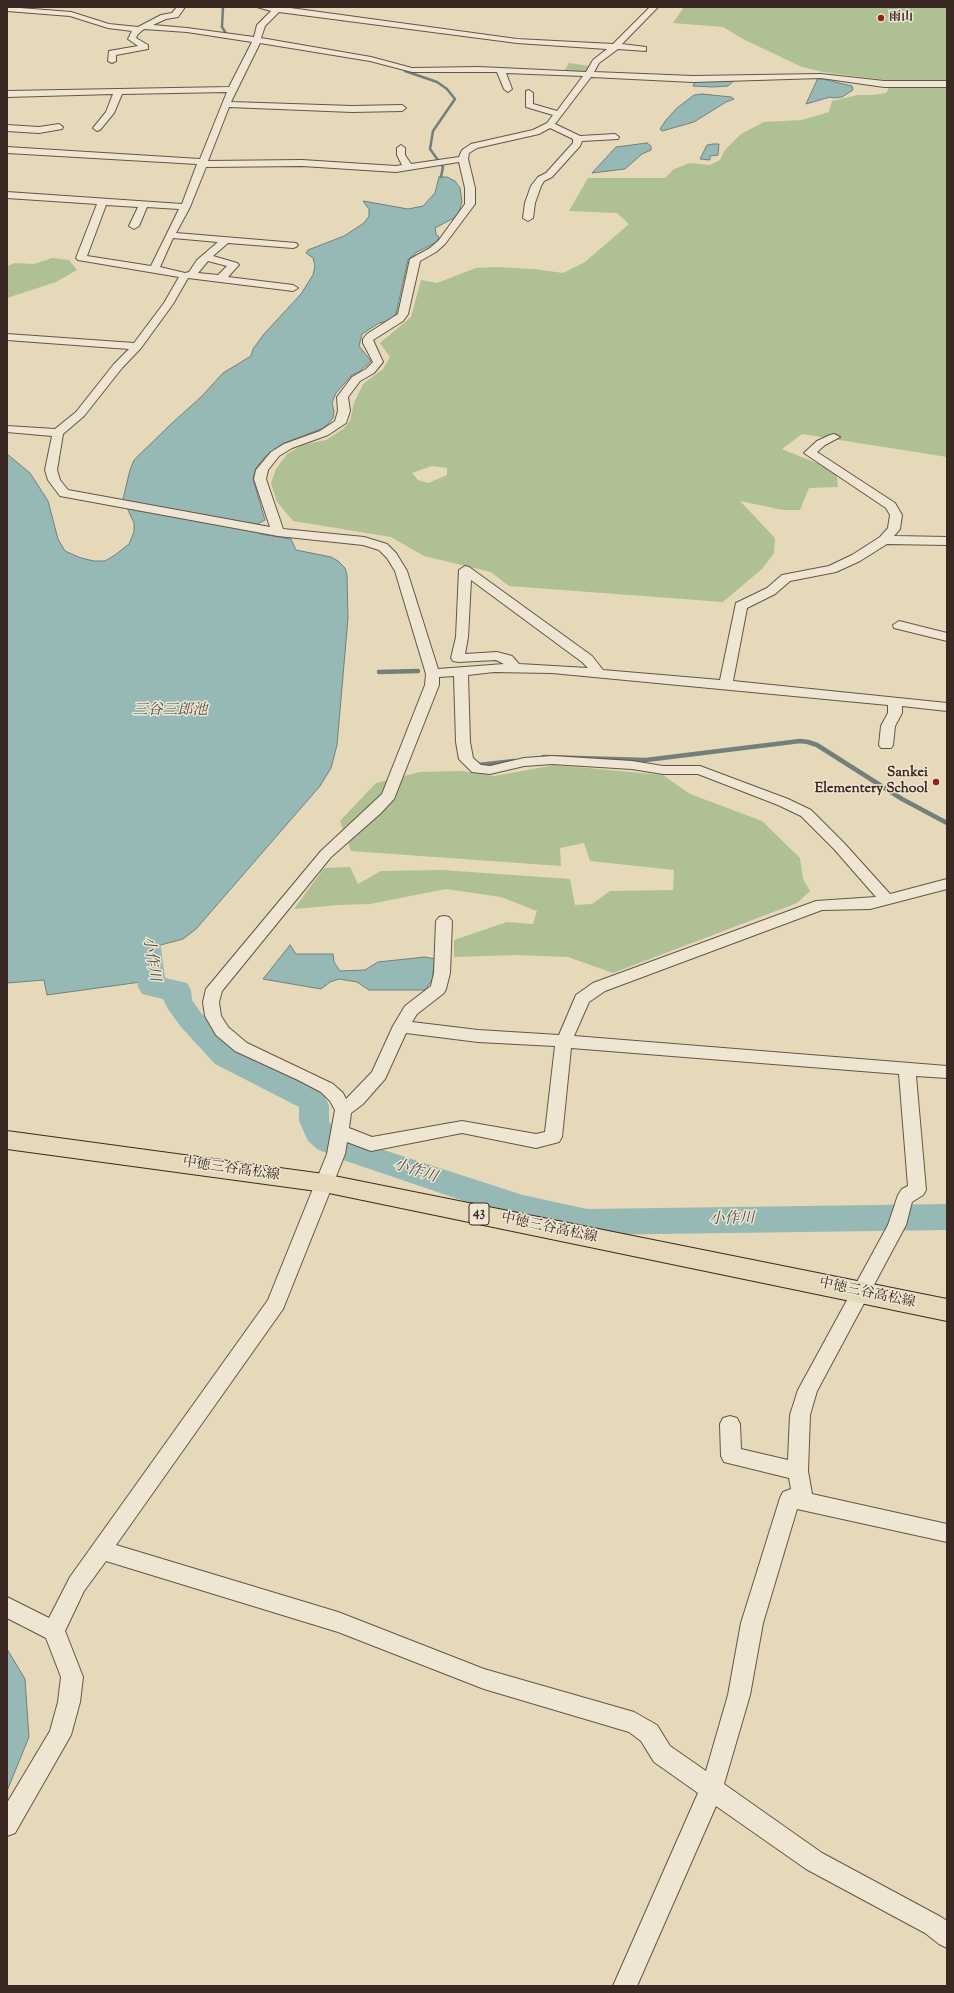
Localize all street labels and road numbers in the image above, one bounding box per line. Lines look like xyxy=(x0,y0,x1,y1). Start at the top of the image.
street label: 中徳三谷高松線 xyxy=(181,1155,281,1185)
road number: 43 xyxy=(469,1203,489,1225)
street label: 中徳三谷高松線 xyxy=(499,1211,599,1247)
street label: 中徳三谷高松線 xyxy=(817,1276,917,1312)

